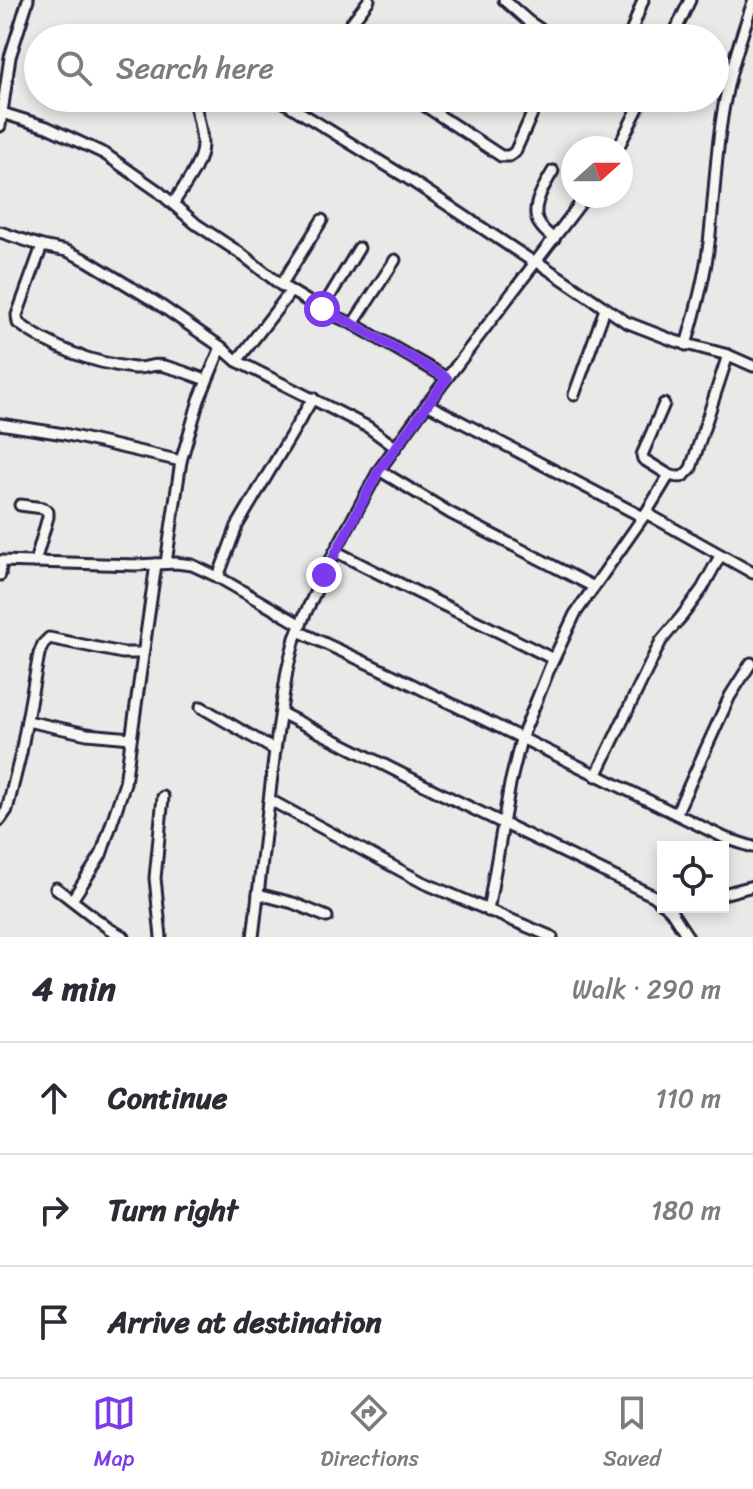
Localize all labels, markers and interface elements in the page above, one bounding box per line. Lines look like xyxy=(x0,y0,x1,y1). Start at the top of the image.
search box xyxy=(24,24,729,112)
text: Search here xyxy=(116,41,274,95)
icon: search xyxy=(52,46,96,90)
north arrow xyxy=(561,136,633,208)
route start xyxy=(304,291,340,327)
route end xyxy=(306,557,342,593)
map controls xyxy=(657,841,729,913)
button: locate xyxy=(657,841,729,913)
text: 4 min xyxy=(32,959,116,1019)
text: Walk · 290 m xyxy=(572,966,721,1012)
text: Continue xyxy=(108,1071,227,1125)
text: 110 m xyxy=(656,1075,721,1121)
icon: ahead xyxy=(32,1076,76,1120)
text: Turn right xyxy=(108,1183,238,1237)
text: 180 m xyxy=(651,1187,721,1233)
icon: right xyxy=(32,1188,76,1232)
text: Arrive at destination xyxy=(108,1295,382,1349)
icon: arrive xyxy=(32,1300,76,1344)
tab: Map xyxy=(92,1391,136,1478)
tab: Directions xyxy=(320,1391,419,1478)
tab: Saved xyxy=(603,1391,661,1478)

